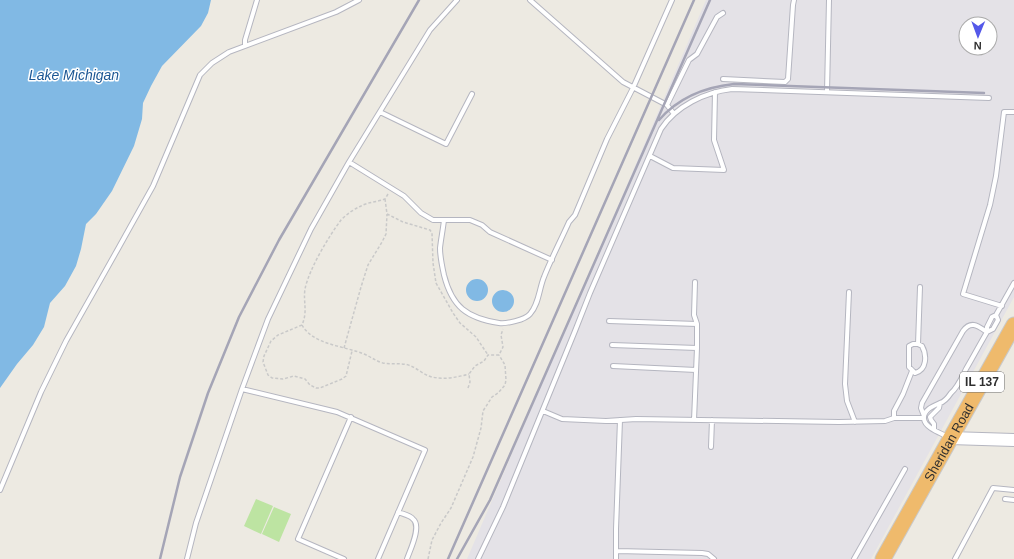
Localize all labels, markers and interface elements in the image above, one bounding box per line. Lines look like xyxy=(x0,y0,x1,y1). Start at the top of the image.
north arrow xyxy=(958,16,998,56)
text: N xyxy=(974,40,982,52)
water label: Lake Michigan xyxy=(29,67,119,83)
road number: IL 137 xyxy=(960,372,1004,392)
street label: Sheridan Road xyxy=(921,401,976,484)

